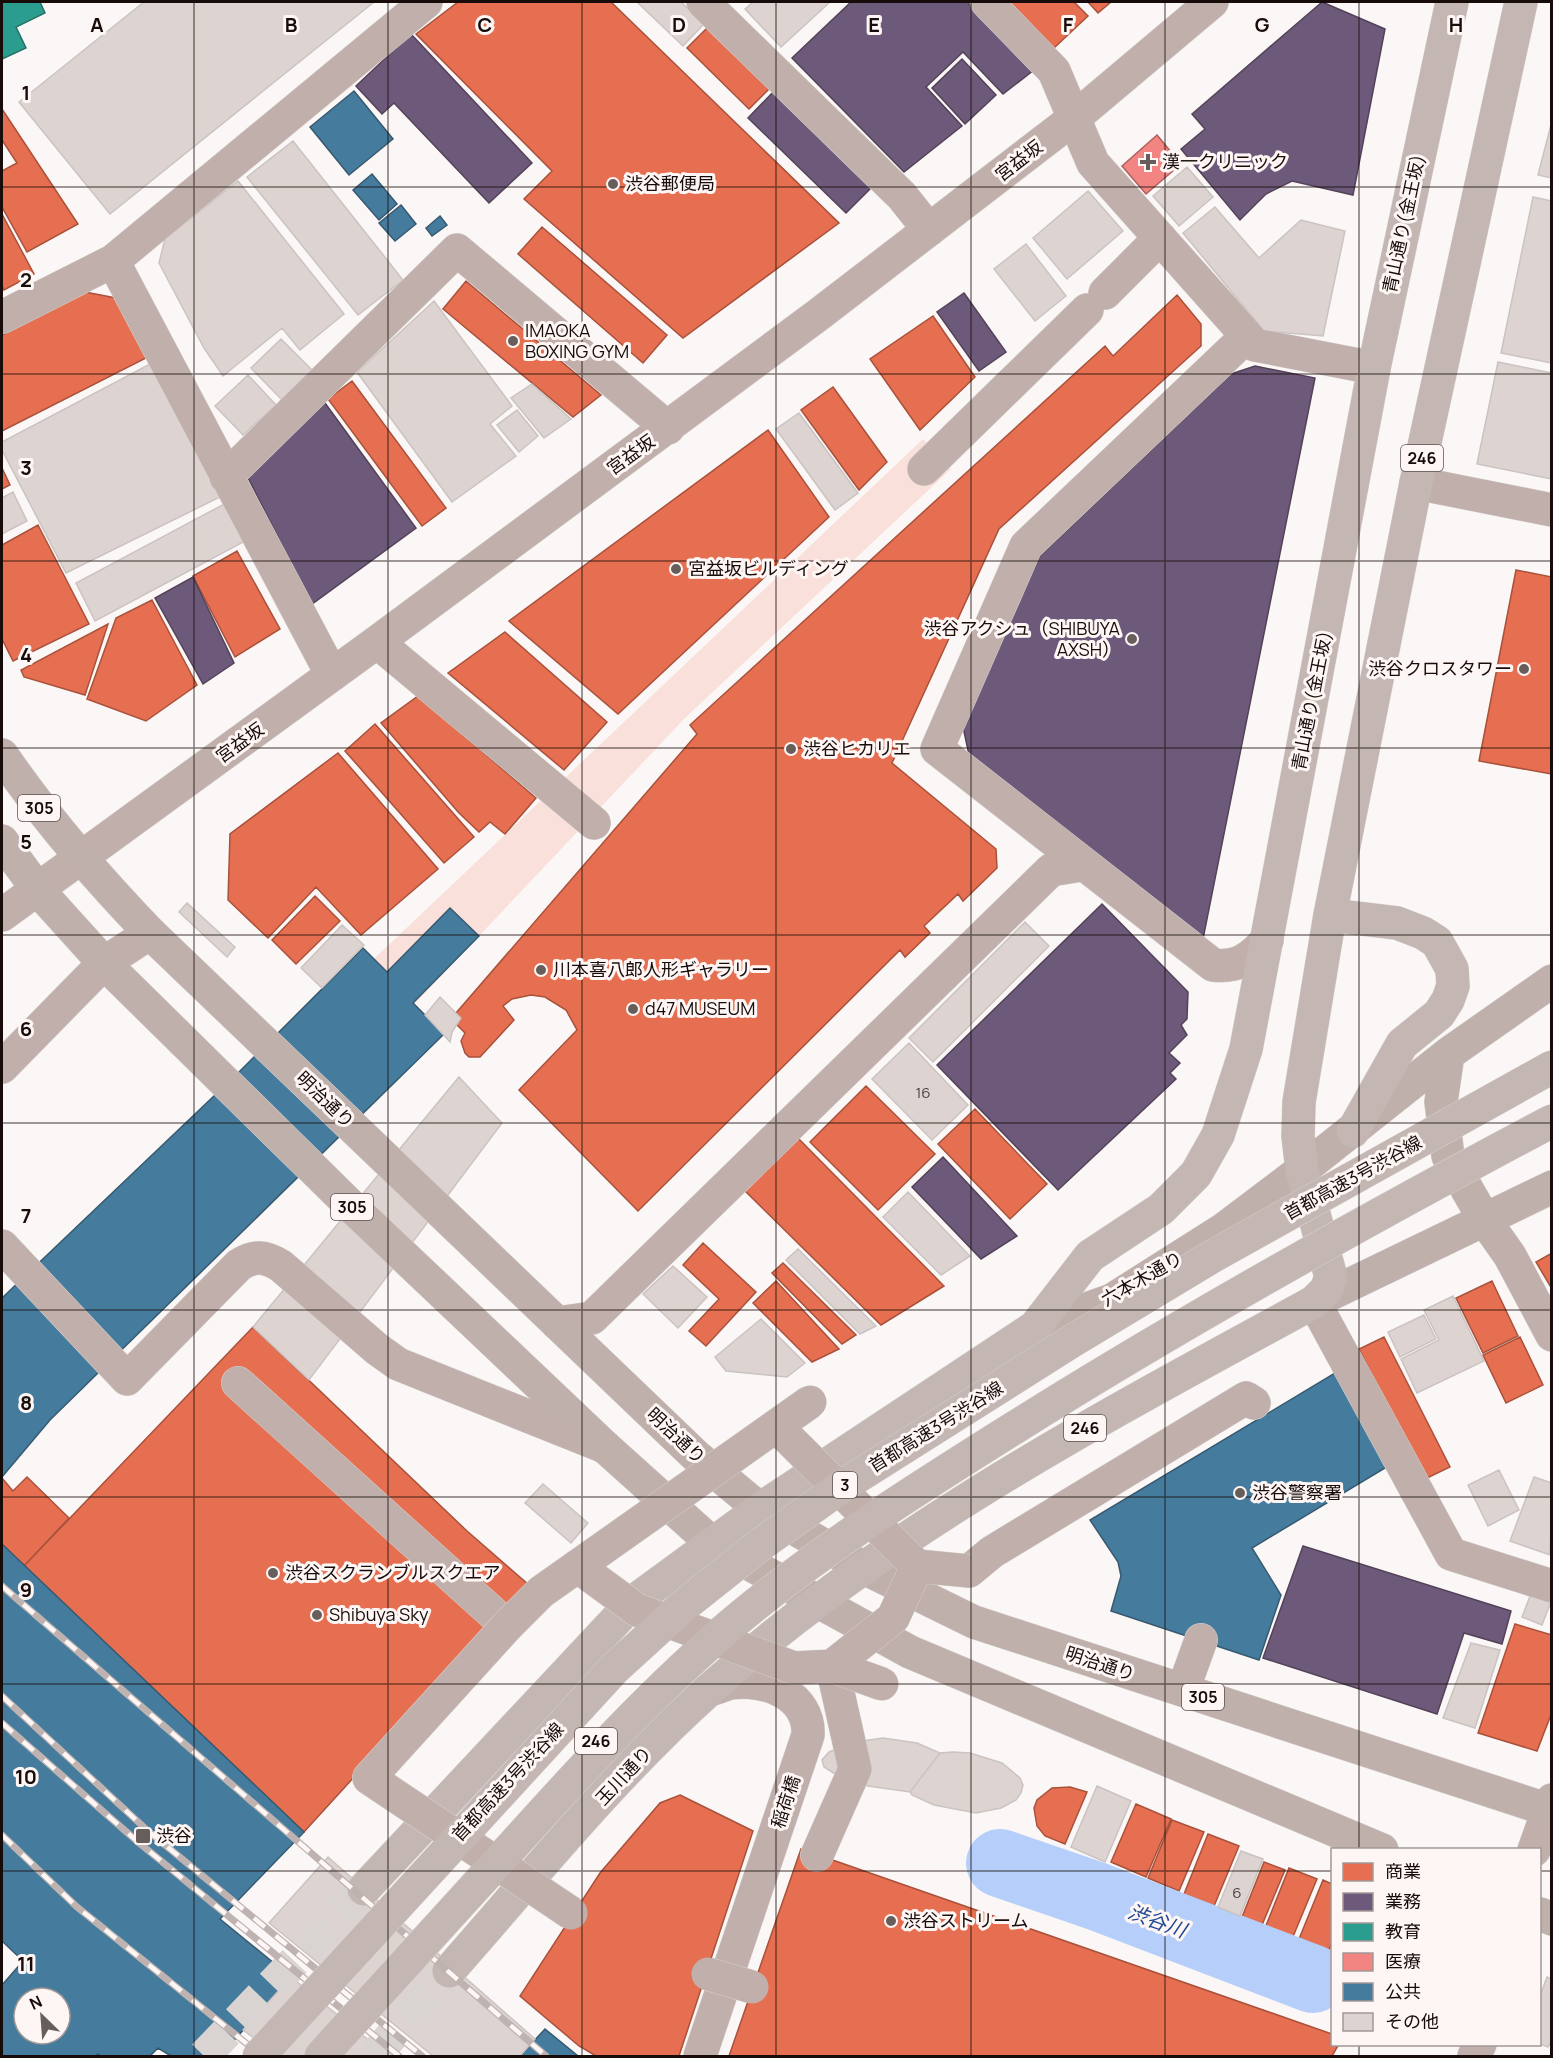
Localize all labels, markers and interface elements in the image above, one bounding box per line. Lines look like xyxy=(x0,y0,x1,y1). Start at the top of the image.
text: A xyxy=(90,11,104,38)
text: B xyxy=(285,11,298,38)
text: C xyxy=(478,11,492,38)
text: D xyxy=(672,11,686,38)
text: E xyxy=(868,11,880,38)
text: F xyxy=(1063,11,1074,38)
text: G xyxy=(1255,11,1270,38)
text: H xyxy=(1449,11,1463,38)
text: 1 xyxy=(22,79,30,106)
street label: 宮益坂 xyxy=(990,134,1047,186)
place label: 漢一クリニック xyxy=(1162,149,1288,173)
street label: 青山通り(金王坂) xyxy=(1377,152,1429,295)
marker: 漢一クリニック xyxy=(1139,153,1157,171)
place label: 渋谷郵便局 xyxy=(625,171,715,195)
marker: 渋谷郵便局 xyxy=(606,177,620,191)
text: 2 xyxy=(20,266,32,293)
place label: IMAOKA BOXING GYM xyxy=(525,318,629,363)
marker: IMAOKA BOXING GYM xyxy=(506,334,520,348)
street label: 宮益坂 xyxy=(602,429,659,480)
road number: 246 xyxy=(1401,445,1443,471)
text: 3 xyxy=(20,454,32,481)
place label: 宮益坂ビルディング xyxy=(688,556,849,580)
marker: 宮益坂ビルディング xyxy=(669,562,683,576)
place label: 渋谷アクシュ（SHIBUYA AXSH） xyxy=(923,616,1121,661)
street label: 青山通り(金王坂) xyxy=(1286,629,1336,772)
marker: 渋谷アクシュ（SHIBUYA AXSH） xyxy=(1125,632,1139,646)
text: 4 xyxy=(20,641,32,668)
place label: 渋谷クロスタワー xyxy=(1368,656,1512,680)
marker: 渋谷クロスタワー xyxy=(1517,662,1531,676)
street label: 宮益坂 xyxy=(211,717,268,768)
place label: 渋谷ヒカリエ xyxy=(803,736,911,760)
marker: 渋谷ヒカリエ xyxy=(784,742,798,756)
road number: 305 xyxy=(18,795,60,821)
text: 5 xyxy=(20,828,32,855)
place label: 川本喜八郎人形ギャラリー xyxy=(553,957,769,981)
marker: 川本喜八郎人形ギャラリー xyxy=(534,963,548,977)
place label: d47 MUSEUM xyxy=(645,996,755,1020)
marker: d47 MUSEUM xyxy=(626,1002,640,1016)
text: 6 xyxy=(20,1015,32,1042)
street label: 明治通り xyxy=(291,1066,360,1133)
house number: 16 xyxy=(915,1082,931,1103)
street label: 首都高速3号渋谷線 xyxy=(1279,1129,1426,1225)
road number: 305 xyxy=(331,1194,373,1220)
text: 7 xyxy=(21,1202,31,1229)
street label: 六本木通り xyxy=(1097,1245,1186,1311)
street label: 首都高速3号渋谷線 xyxy=(864,1375,1007,1477)
text: 8 xyxy=(20,1389,32,1416)
street label: 明治通り xyxy=(642,1402,711,1469)
road number: 246 xyxy=(1064,1415,1106,1441)
road number: 3 xyxy=(833,1472,857,1498)
place label: 渋谷警察署 xyxy=(1252,1480,1342,1504)
marker: 渋谷警察署 xyxy=(1233,1486,1247,1500)
place label: 渋谷スクランブルスクエア xyxy=(285,1560,500,1584)
marker: 渋谷スクランブルスクエア xyxy=(266,1566,280,1580)
text: 9 xyxy=(20,1576,32,1603)
place label: Shibuya Sky xyxy=(329,1602,429,1626)
marker: Shibuya Sky xyxy=(310,1608,324,1622)
street label: 明治通り xyxy=(1062,1641,1138,1686)
road number: 305 xyxy=(1182,1684,1224,1710)
street label: 首都高速3号渋谷線 xyxy=(446,1717,569,1846)
road number: 246 xyxy=(575,1728,617,1754)
street label: 玉川通り xyxy=(590,1741,657,1810)
text: 10 xyxy=(15,1763,37,1790)
street label: 稲荷橋 xyxy=(765,1772,805,1831)
place label: 渋谷 xyxy=(156,1823,192,1847)
marker: 渋谷 xyxy=(134,1827,152,1845)
legend xyxy=(1331,1848,1541,2046)
text: 商業 xyxy=(1385,1859,1421,1883)
house number: 6 xyxy=(1232,1882,1242,1903)
text: 業務 xyxy=(1385,1889,1421,1913)
water label: 渋谷川 xyxy=(1124,1898,1192,1944)
place label: 渋谷ストリーム xyxy=(903,1908,1028,1932)
marker: 渋谷ストリーム xyxy=(884,1914,898,1928)
text: 教育 xyxy=(1385,1919,1421,1943)
text: 医療 xyxy=(1385,1949,1421,1973)
text: 11 xyxy=(17,1950,35,1977)
text: 公共 xyxy=(1385,1979,1421,2003)
north arrow xyxy=(12,1986,72,2046)
text: N xyxy=(26,1990,46,2015)
text: その他 xyxy=(1385,2009,1439,2033)

